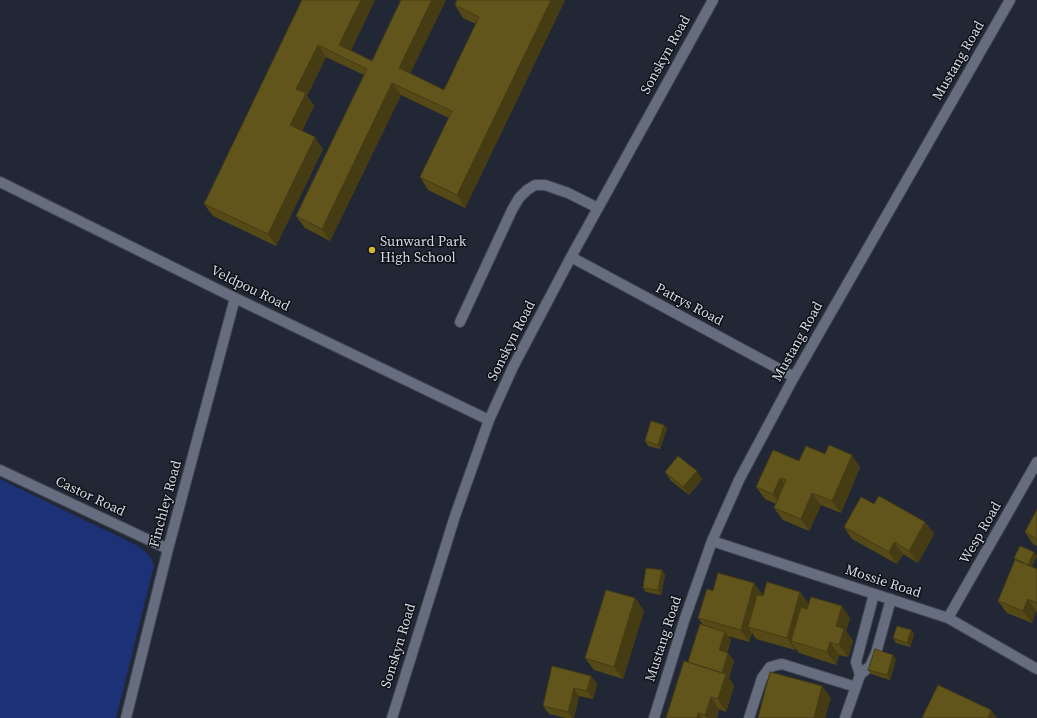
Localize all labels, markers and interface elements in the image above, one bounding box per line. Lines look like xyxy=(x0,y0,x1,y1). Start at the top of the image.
street label: Sonskyn Road xyxy=(637,13,695,97)
street label: Mustang Road xyxy=(930,18,988,104)
place label: Sunward Park High School xyxy=(380,234,466,266)
marker: Sunward Park High School xyxy=(367,245,377,255)
street label: Veldpou Road xyxy=(208,263,292,315)
street label: Patrys Road xyxy=(652,280,726,330)
street label: Sonskyn Road xyxy=(485,298,539,384)
street label: Mustang Road xyxy=(769,299,827,385)
street label: Finchley Road xyxy=(146,459,186,549)
street label: Castor Road xyxy=(52,474,128,520)
street label: Wesp Road xyxy=(957,499,1005,567)
street label: Mossie Road xyxy=(843,562,923,602)
street label: Mustang Road xyxy=(642,594,686,684)
street label: Sonskyn Road xyxy=(378,602,420,690)

